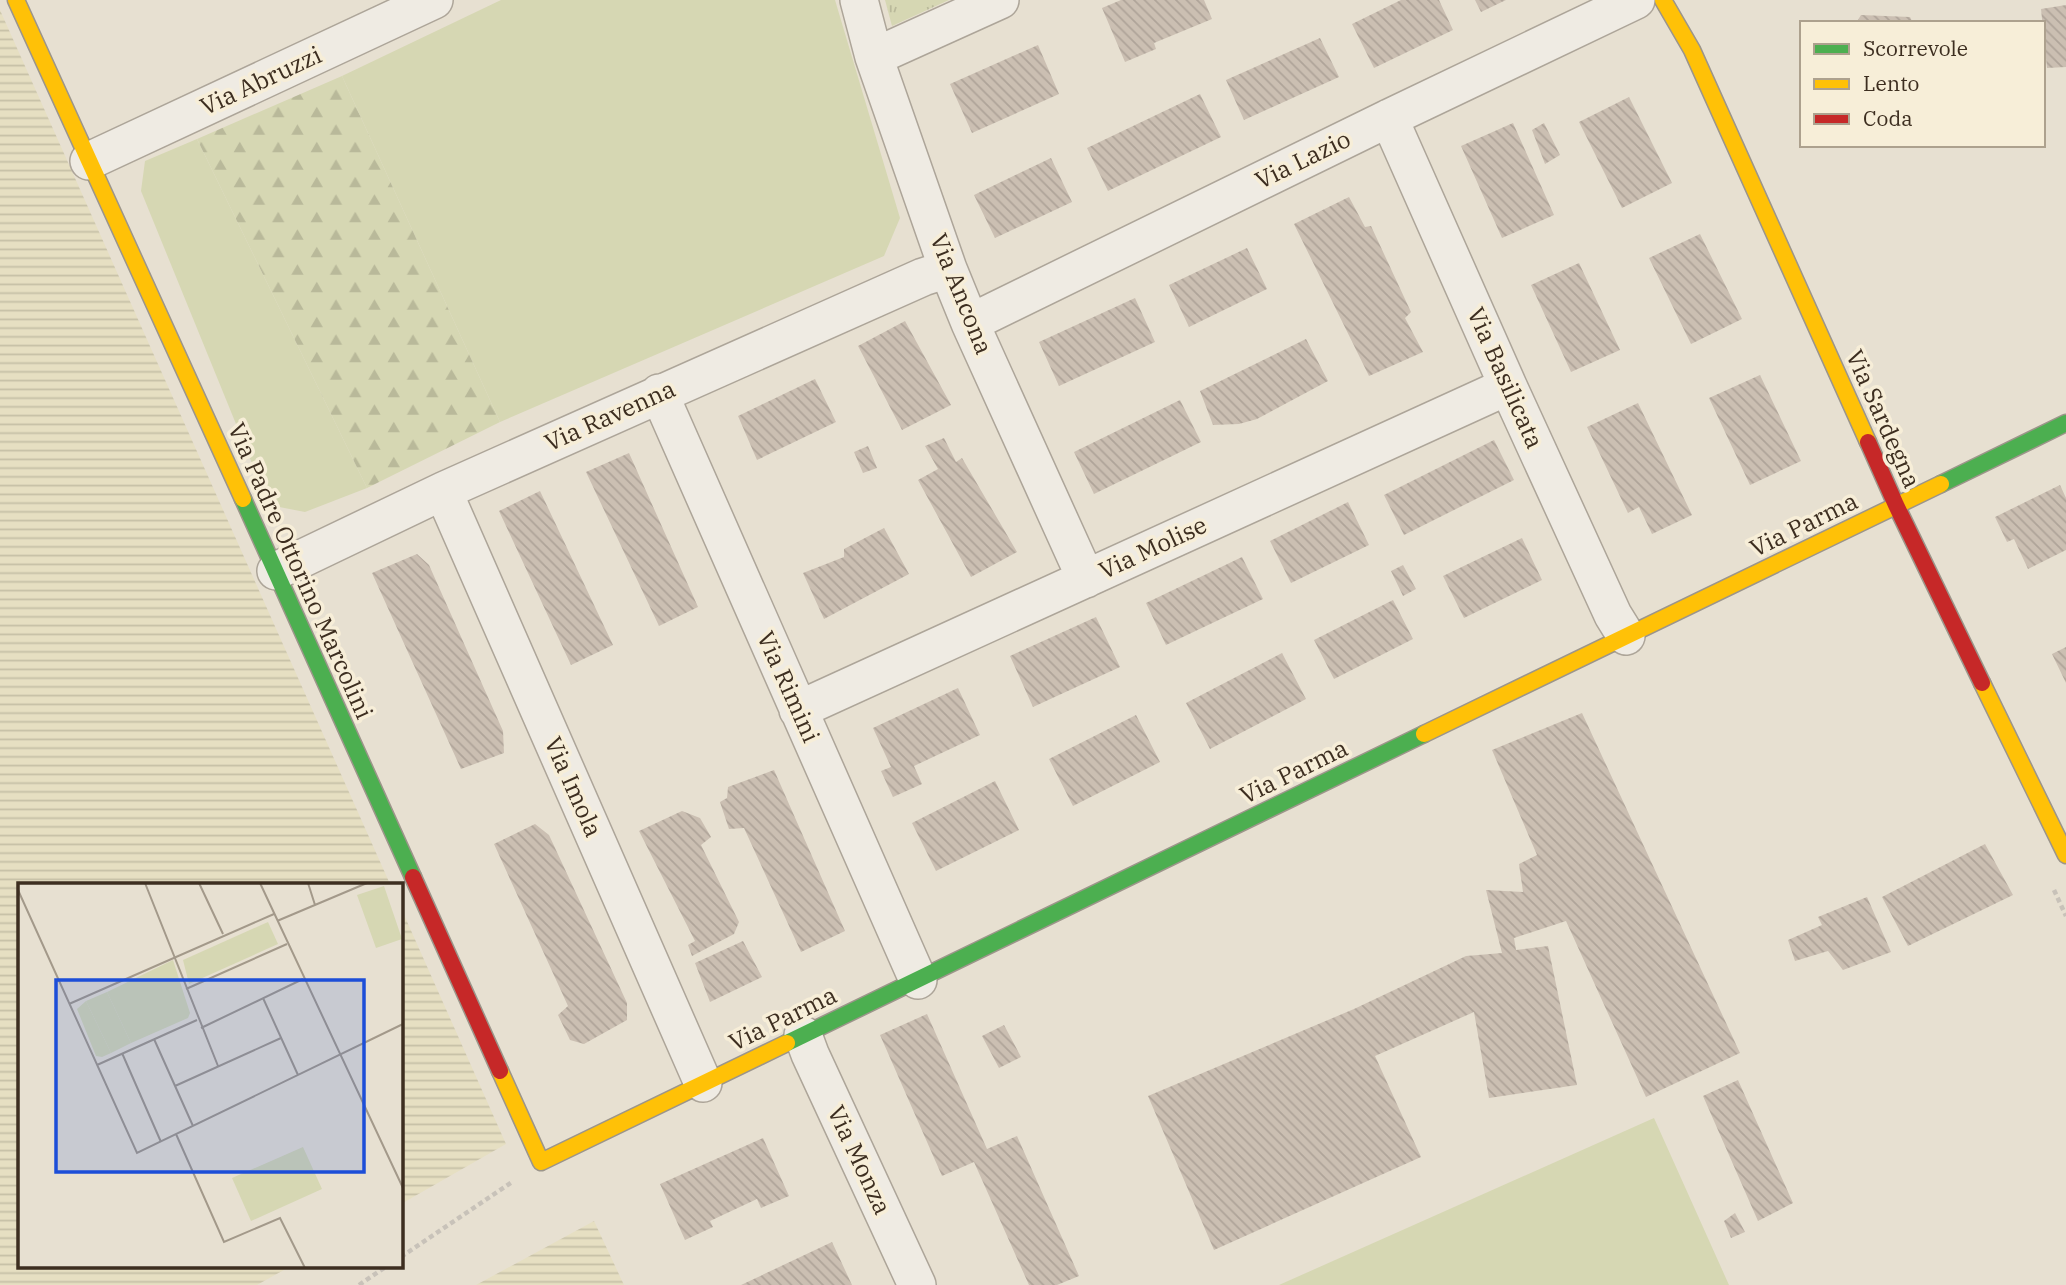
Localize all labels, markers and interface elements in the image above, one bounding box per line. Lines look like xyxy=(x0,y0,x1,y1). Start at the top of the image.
legend xyxy=(1800,21,2045,147)
text: Scorrevole xyxy=(1863,34,1968,62)
street label: Via Abruzzi xyxy=(195,38,326,122)
text: Lento xyxy=(1863,69,1919,97)
text: Coda xyxy=(1863,104,1913,132)
street label: Via Lazio xyxy=(1250,122,1356,196)
street label: Via Ancona xyxy=(923,228,1001,359)
street label: Via Basilicata xyxy=(1460,302,1551,453)
street label: Via Sardegna xyxy=(1839,344,1929,493)
street label: Via Ravenna xyxy=(539,372,680,458)
street label: Via Padre Ottorino Marcolini xyxy=(221,417,381,724)
street label: Via Parma xyxy=(1744,484,1863,564)
street label: Via Molise xyxy=(1093,508,1212,586)
street label: Via Rimini xyxy=(750,626,828,747)
street label: Via Imola xyxy=(538,731,610,842)
street label: Via Parma xyxy=(1234,731,1353,811)
inset map xyxy=(18,883,402,1268)
street label: Via Parma xyxy=(723,978,842,1058)
street label: Via Monza xyxy=(821,1100,899,1219)

